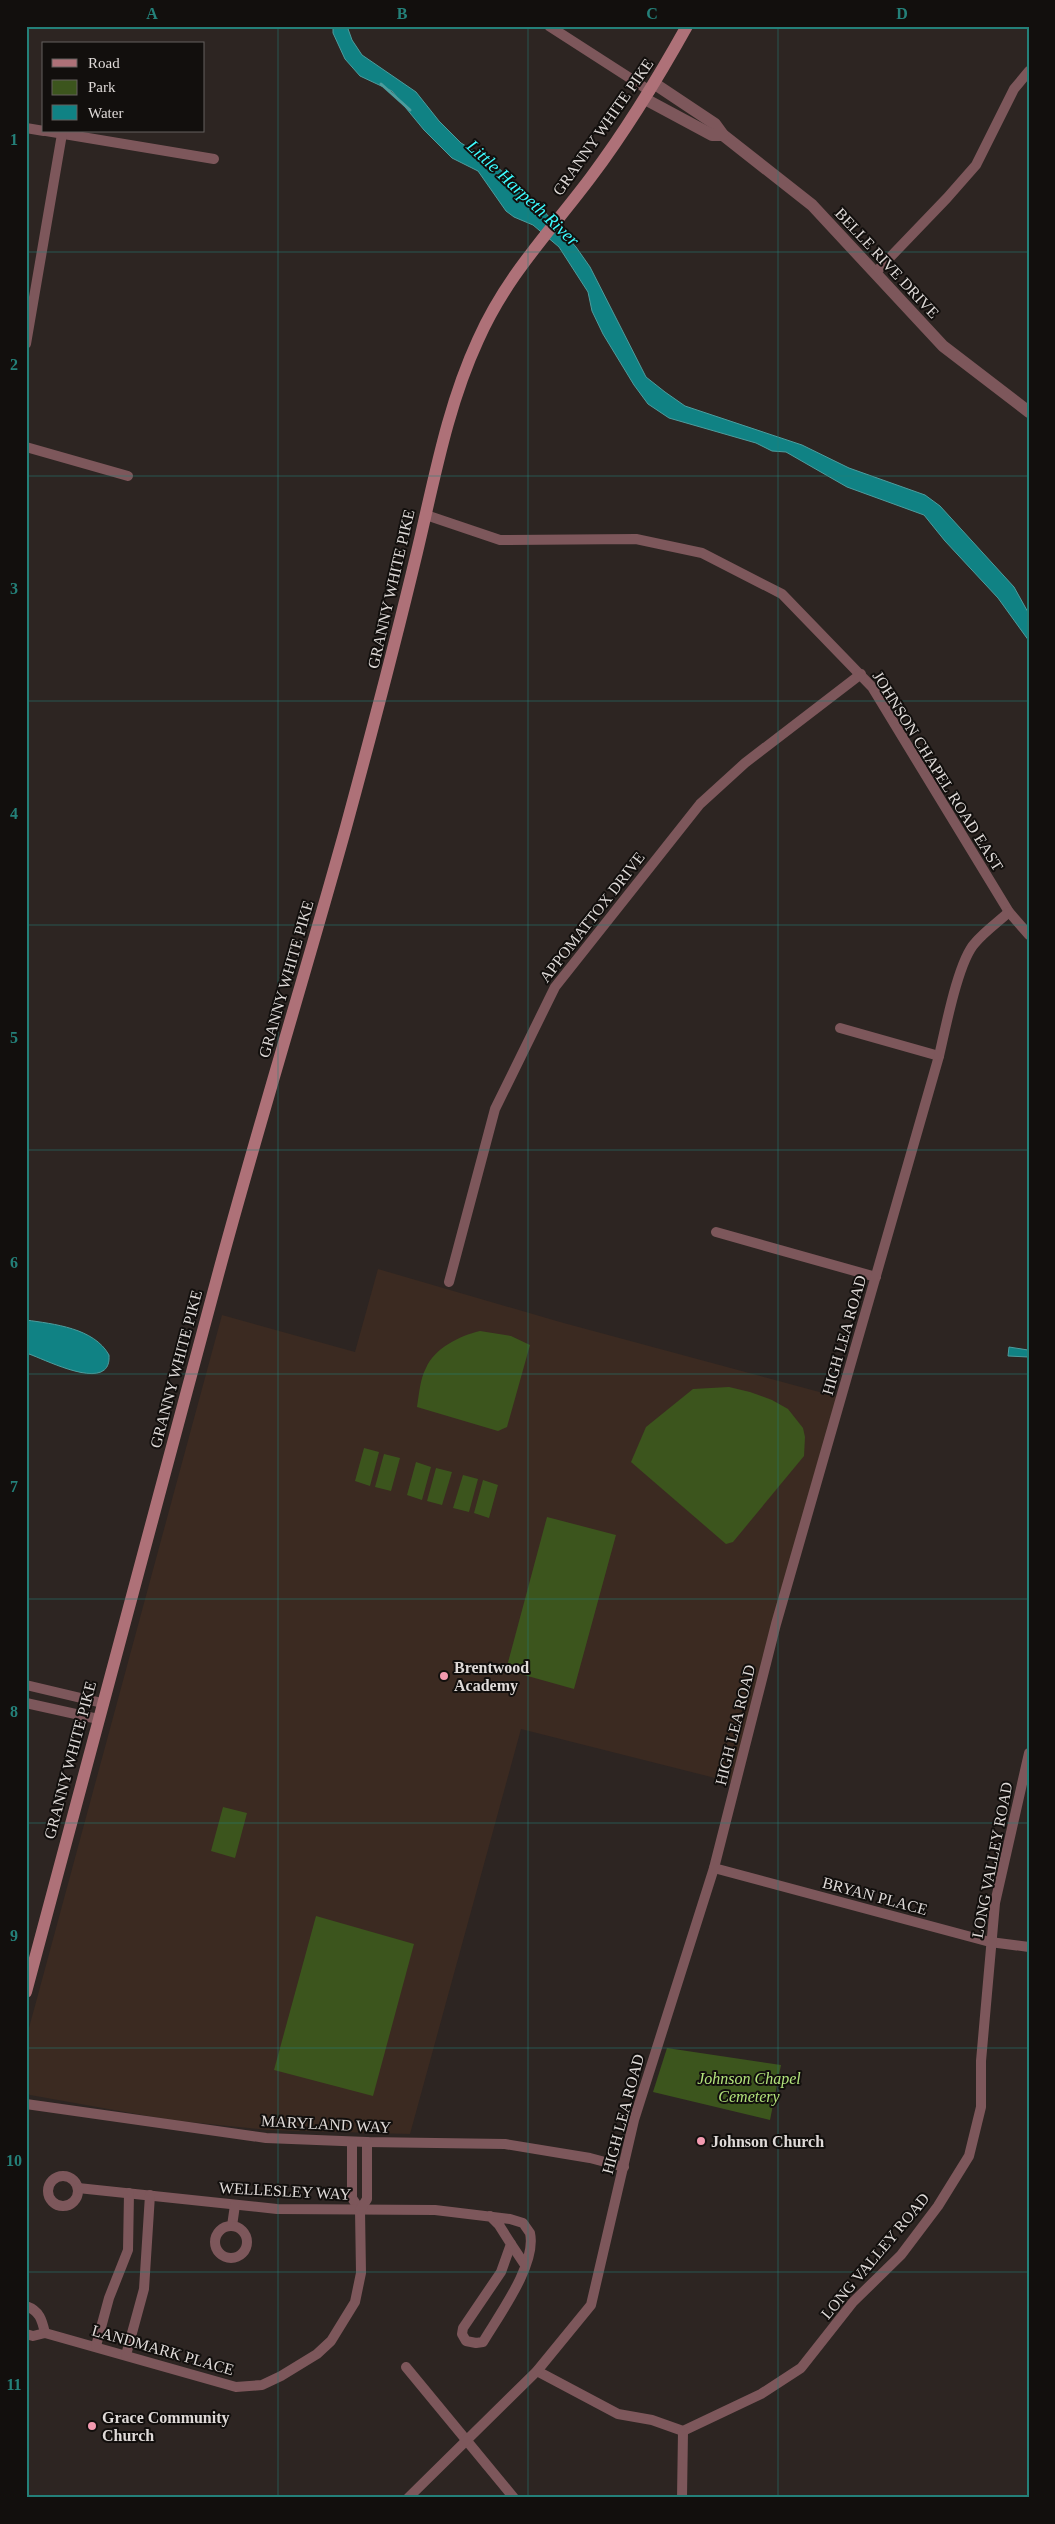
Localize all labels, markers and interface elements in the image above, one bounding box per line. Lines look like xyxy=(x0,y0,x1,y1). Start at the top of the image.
text: A xyxy=(146,5,158,22)
text: B xyxy=(397,5,408,22)
text: C xyxy=(646,5,658,22)
text: D xyxy=(896,5,908,22)
legend xyxy=(42,42,205,132)
text: Road xyxy=(88,55,120,71)
street label: GRANNY WHITE PIKE xyxy=(549,56,657,198)
text: Park xyxy=(88,79,116,95)
text: Water xyxy=(88,105,123,121)
text: 1 xyxy=(10,131,18,148)
water label: Little Harpeth River xyxy=(462,135,584,251)
street label: BELLE RIVE DRIVE xyxy=(832,205,942,321)
text: 2 xyxy=(10,356,18,373)
street label: GRANNY WHITE PIKE xyxy=(364,508,418,670)
text: 3 xyxy=(10,580,18,597)
street label: JOHNSON CHAPEL ROAD EAST xyxy=(869,668,1007,874)
text: 4 xyxy=(10,805,18,822)
street label: APPOMATTOX DRIVE xyxy=(536,849,648,985)
street label: GRANNY WHITE PIKE xyxy=(255,898,317,1060)
text: 5 xyxy=(10,1029,18,1046)
text: 6 xyxy=(10,1254,18,1271)
street label: HIGH LEA ROAD xyxy=(819,1273,869,1397)
street label: GRANNY WHITE PIKE xyxy=(147,1288,205,1450)
text: 7 xyxy=(10,1478,18,1495)
place label: Brentwood Academy xyxy=(454,1659,529,1695)
street label: HIGH LEA ROAD xyxy=(712,1663,758,1787)
marker: Brentwood Academy xyxy=(438,1670,450,1682)
street label: GRANNY WHITE PIKE xyxy=(41,1679,99,1841)
text: 8 xyxy=(10,1703,18,1720)
street label: LONG VALLEY ROAD xyxy=(969,1780,1015,1940)
street label: BRYAN PLACE xyxy=(821,1874,929,1918)
text: 9 xyxy=(10,1927,18,1944)
street label: HIGH LEA ROAD xyxy=(599,2052,647,2176)
park label: Johnson Chapel Cemetery xyxy=(697,2070,801,2106)
street label: MARYLAND WAY xyxy=(261,2112,392,2136)
place label: Johnson Church xyxy=(711,2133,824,2150)
marker: Johnson Church xyxy=(695,2135,707,2147)
text: 10 xyxy=(6,2152,22,2169)
street label: WELLESLEY WAY xyxy=(219,2179,352,2203)
street label: LONG VALLEY ROAD xyxy=(817,2190,933,2322)
street label: LANDMARK PLACE xyxy=(90,2322,236,2378)
text: 11 xyxy=(6,2376,22,2393)
place label: Grace Community Church xyxy=(102,2409,230,2444)
marker: Grace Community Church xyxy=(86,2420,98,2432)

